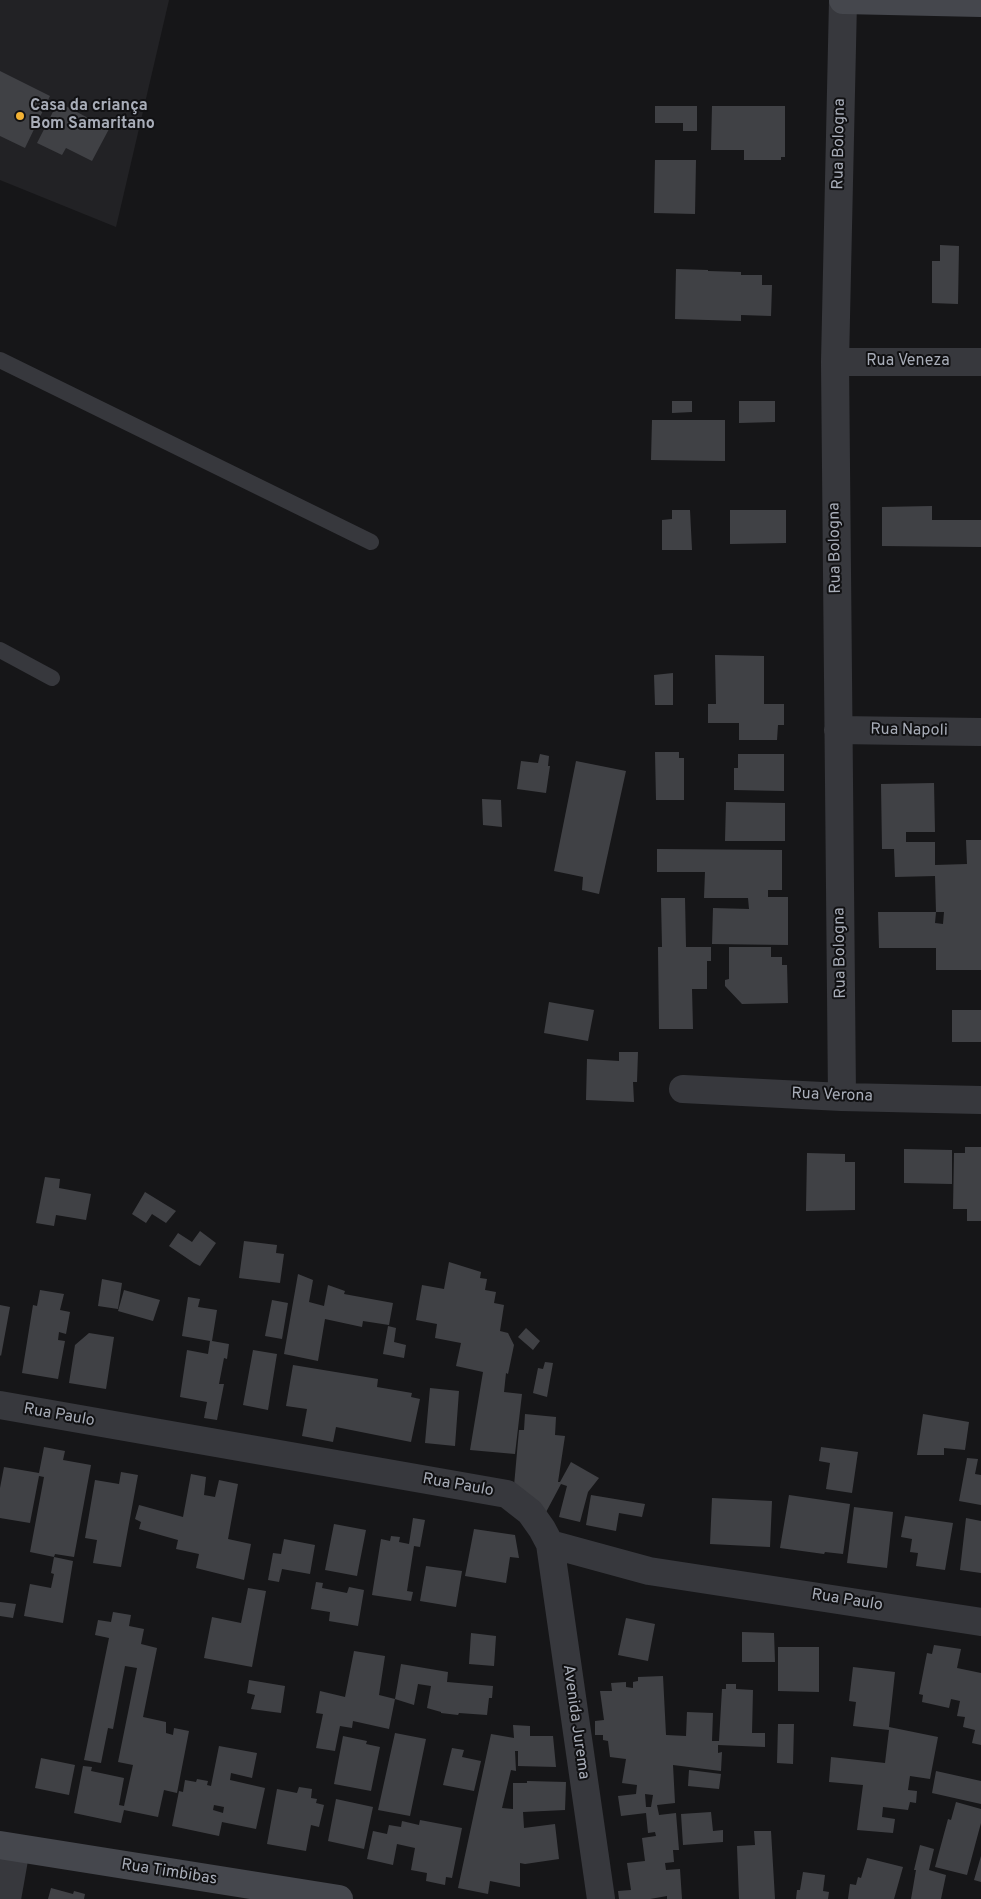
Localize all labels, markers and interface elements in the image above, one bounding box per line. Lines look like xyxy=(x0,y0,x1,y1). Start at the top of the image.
place label: Casa da criança Bom Samaritano xyxy=(30,97,155,135)
street label: Rua Bologna xyxy=(830,98,850,190)
marker: Casa da criança Bom Samaritano xyxy=(14,110,26,122)
street label: Rua Veneza xyxy=(866,352,950,372)
street label: Rua Bologna xyxy=(826,502,846,594)
street label: Rua Napoli xyxy=(870,721,948,741)
street label: Rua Bologna xyxy=(831,907,851,999)
street label: Rua Verona xyxy=(791,1085,873,1107)
street label: Rua Paulo xyxy=(22,1400,96,1432)
street label: Rua Paulo xyxy=(421,1470,495,1502)
street label: Rua Paulo xyxy=(810,1586,884,1616)
street label: Avenida Jurema xyxy=(557,1663,593,1781)
street label: Rua Timbibas xyxy=(120,1856,218,1890)

